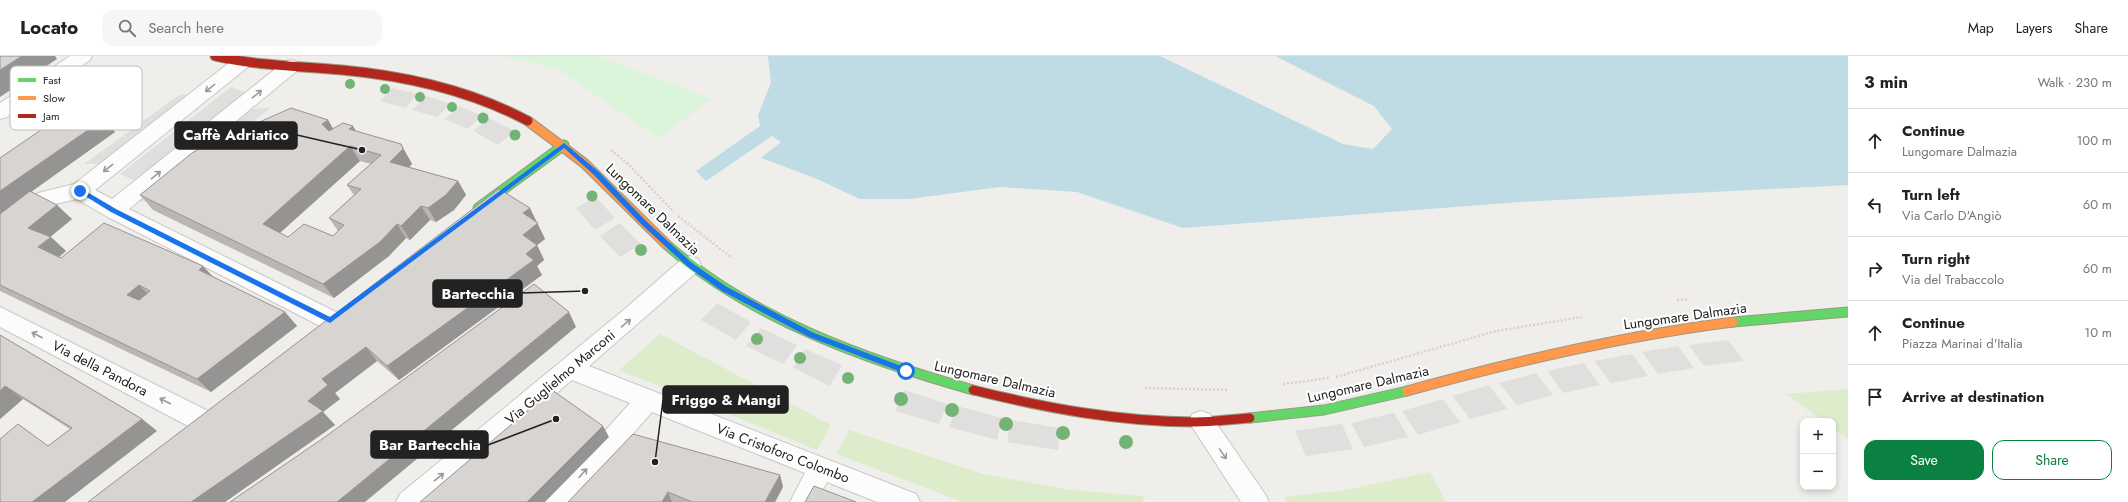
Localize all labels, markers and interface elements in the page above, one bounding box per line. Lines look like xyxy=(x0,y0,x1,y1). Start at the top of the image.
search box xyxy=(102,10,382,46)
text: Locato xyxy=(20,14,78,41)
icon: search xyxy=(116,17,138,39)
text: Search here xyxy=(148,17,224,39)
text: Map xyxy=(1968,18,1994,38)
text: Layers xyxy=(2016,18,2052,38)
text: Share xyxy=(2074,18,2108,38)
legend xyxy=(10,66,142,130)
text: 3 min xyxy=(1864,70,1908,94)
text: Fast xyxy=(43,72,61,88)
text: Walk · 230 m xyxy=(2037,73,2112,92)
one-way arrow xyxy=(205,83,216,92)
one-way arrow xyxy=(252,89,263,98)
text: Slow xyxy=(43,90,65,106)
text: Jam xyxy=(41,108,60,124)
text: Continue xyxy=(1902,120,1965,142)
callout: Caffè Adriatico xyxy=(175,122,297,149)
text: Caffè Adriatico xyxy=(183,124,289,146)
icon: ahead xyxy=(1864,130,1886,152)
text: 100 m xyxy=(2077,131,2112,150)
text: Lungomare Dalmazia xyxy=(1902,142,2017,161)
street label: Lungomare Dalmazia xyxy=(601,159,705,259)
one-way arrow xyxy=(103,164,114,173)
one-way arrow xyxy=(151,171,162,180)
route end xyxy=(71,182,89,200)
text: Turn left xyxy=(1902,184,1960,206)
icon: left xyxy=(1864,194,1886,216)
text: 60 m xyxy=(2083,195,2112,214)
text: Via Carlo D'Angiò xyxy=(1902,206,2002,225)
text: Turn right xyxy=(1902,248,1970,270)
icon: right xyxy=(1864,258,1886,280)
text: 60 m xyxy=(2083,259,2112,278)
text: Via del Trabaccolo xyxy=(1902,270,2004,289)
callout: Bartecchia xyxy=(433,280,522,307)
text: Bartecchia xyxy=(441,283,515,305)
street label: Lungomare Dalmazia xyxy=(1622,297,1748,335)
text: Continue xyxy=(1902,312,1965,334)
one-way arrow xyxy=(620,318,631,327)
icon: ahead xyxy=(1864,322,1886,344)
text: 10 m xyxy=(2084,323,2112,342)
street label: Via Guglielmo Marconi xyxy=(501,325,619,429)
one-way arrow xyxy=(31,331,43,338)
text: Piazza Marinai d'Italia xyxy=(1902,334,2023,353)
street label: Via della Pandora xyxy=(49,335,151,401)
street label: Lungomare Dalmazia xyxy=(932,355,1058,403)
street label: Lungomare Dalmazia xyxy=(1305,360,1431,408)
route start xyxy=(897,362,915,380)
callout: Friggo & Mangi xyxy=(663,386,788,413)
icon: arrive xyxy=(1864,386,1886,408)
text: Arrive at destination xyxy=(1902,386,2044,408)
text: Friggo & Mangi xyxy=(671,389,781,411)
one-way arrow xyxy=(159,397,171,405)
street label: Via Cristoforo Colombo xyxy=(713,418,853,488)
map controls xyxy=(1800,418,1836,490)
button: + xyxy=(1800,418,1836,454)
callout: Bar Bartecchia xyxy=(371,431,488,458)
text: Bar Bartecchia xyxy=(379,434,481,456)
button: Save xyxy=(1864,440,1984,480)
button: Share xyxy=(1992,440,2112,480)
one-way arrow xyxy=(1219,448,1227,459)
button: − xyxy=(1800,454,1836,490)
one-way arrow xyxy=(578,468,587,478)
one-way arrow xyxy=(434,473,445,482)

